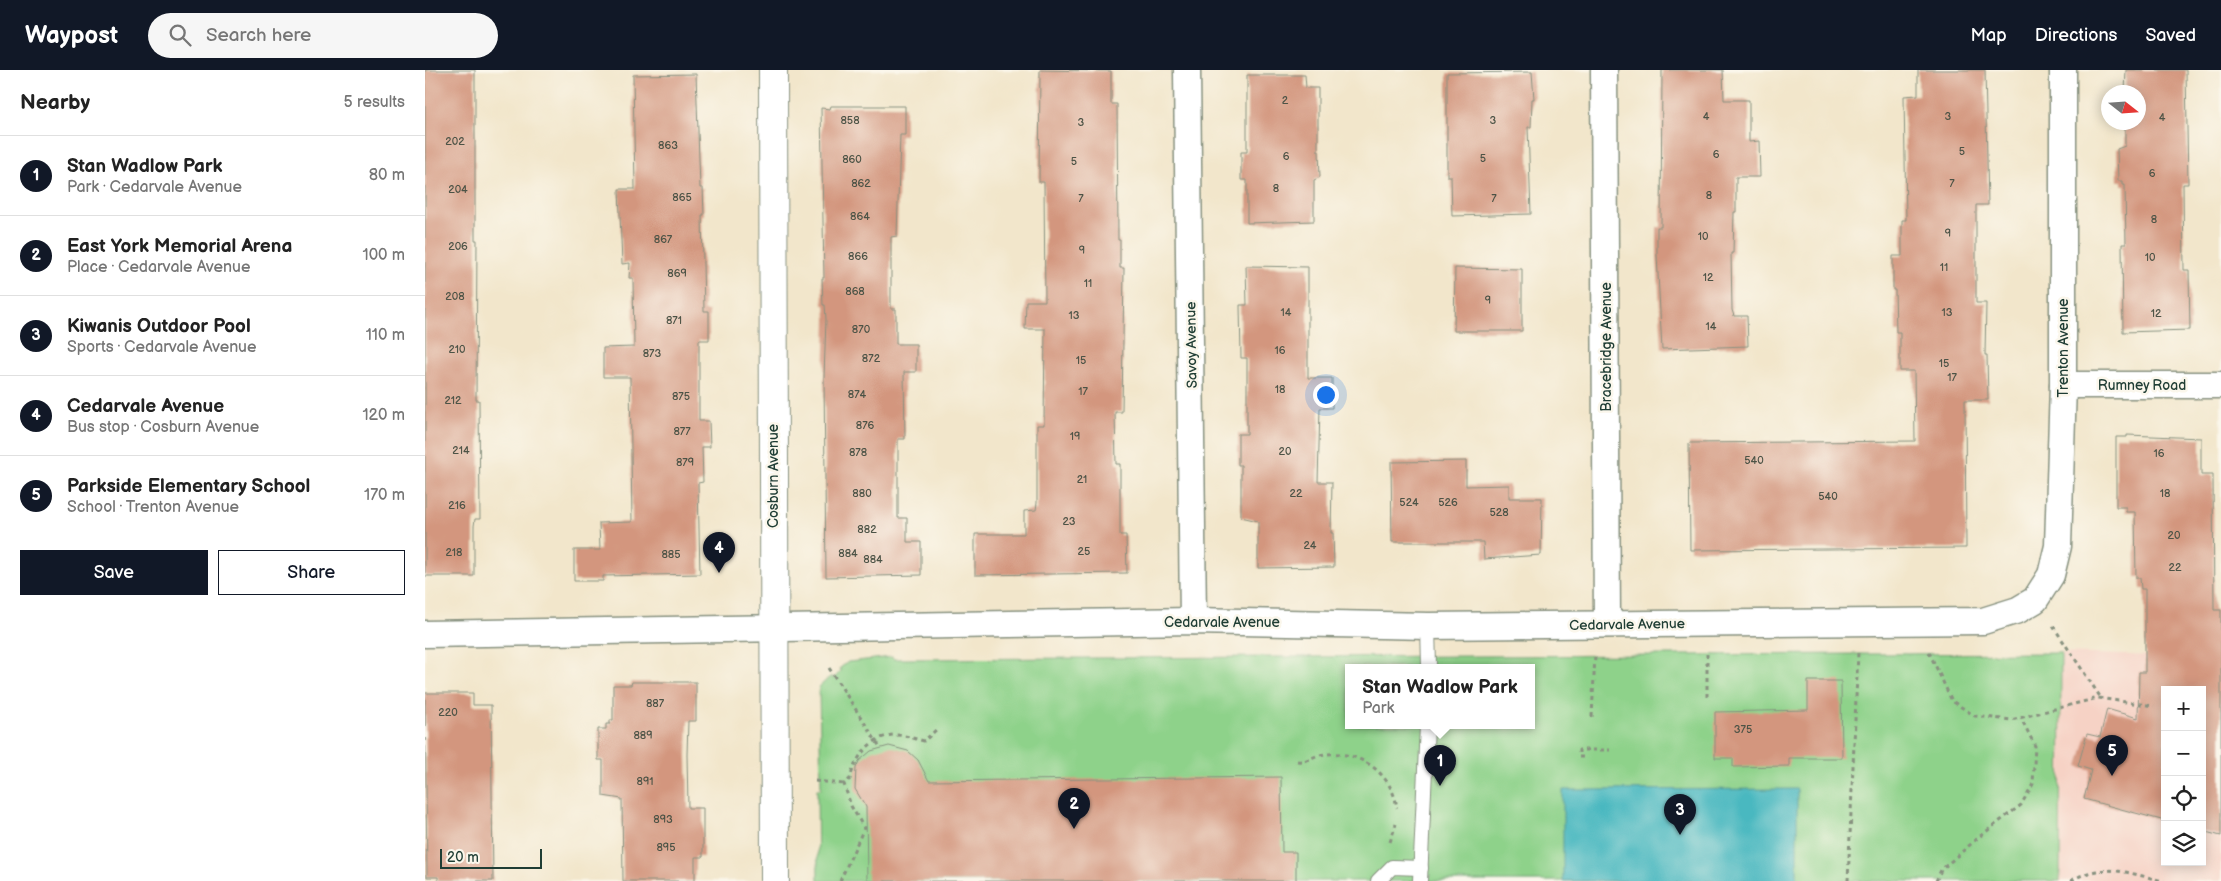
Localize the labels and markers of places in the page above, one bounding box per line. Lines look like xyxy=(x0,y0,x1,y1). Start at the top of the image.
pin: 4 xyxy=(703,532,735,573)
pin: 5 xyxy=(2096,735,2128,776)
pin: 1 xyxy=(1424,745,1456,786)
pin: 2 xyxy=(1058,788,1090,829)
pin: 3 xyxy=(1664,794,1696,835)

